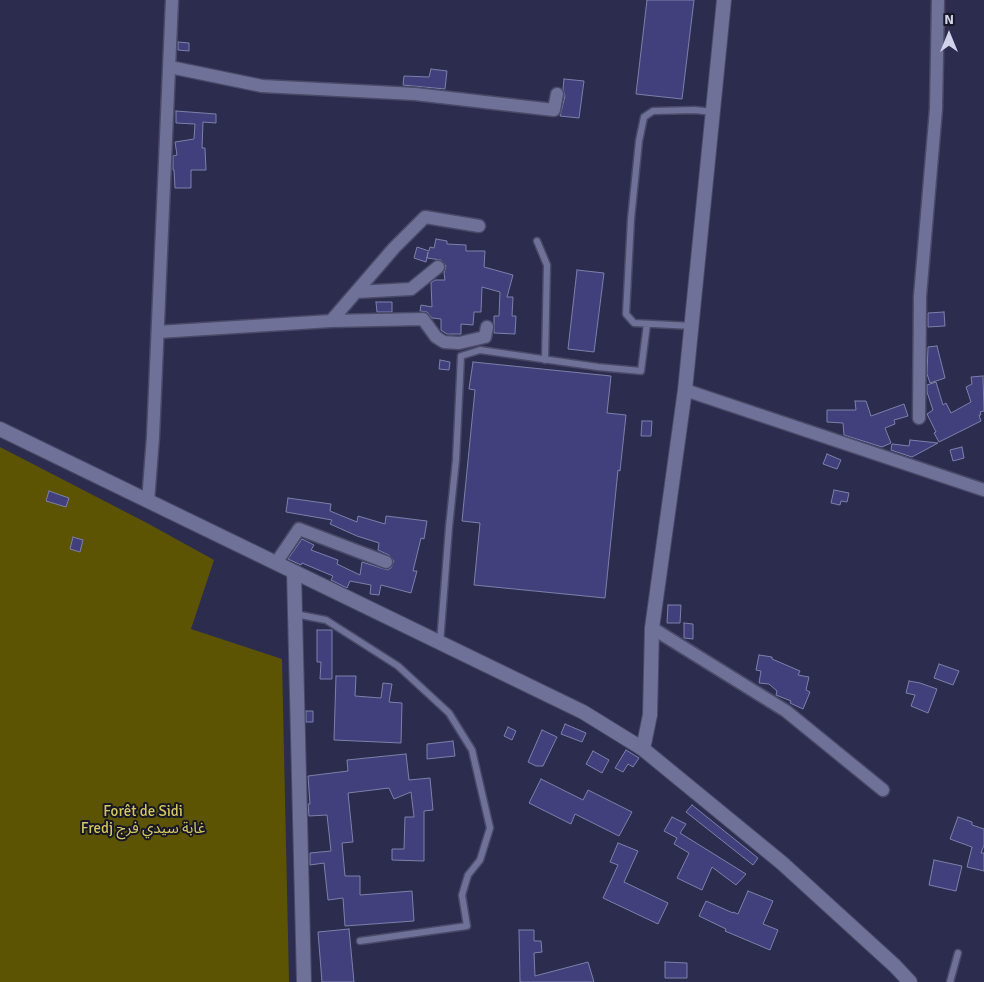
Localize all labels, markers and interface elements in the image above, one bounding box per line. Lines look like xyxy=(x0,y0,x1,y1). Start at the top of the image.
north arrow xyxy=(924,10,974,60)
text: N xyxy=(944,11,954,28)
park label: Forêt de Sidi Fredj غابة سيدي فرج xyxy=(81,803,205,838)

